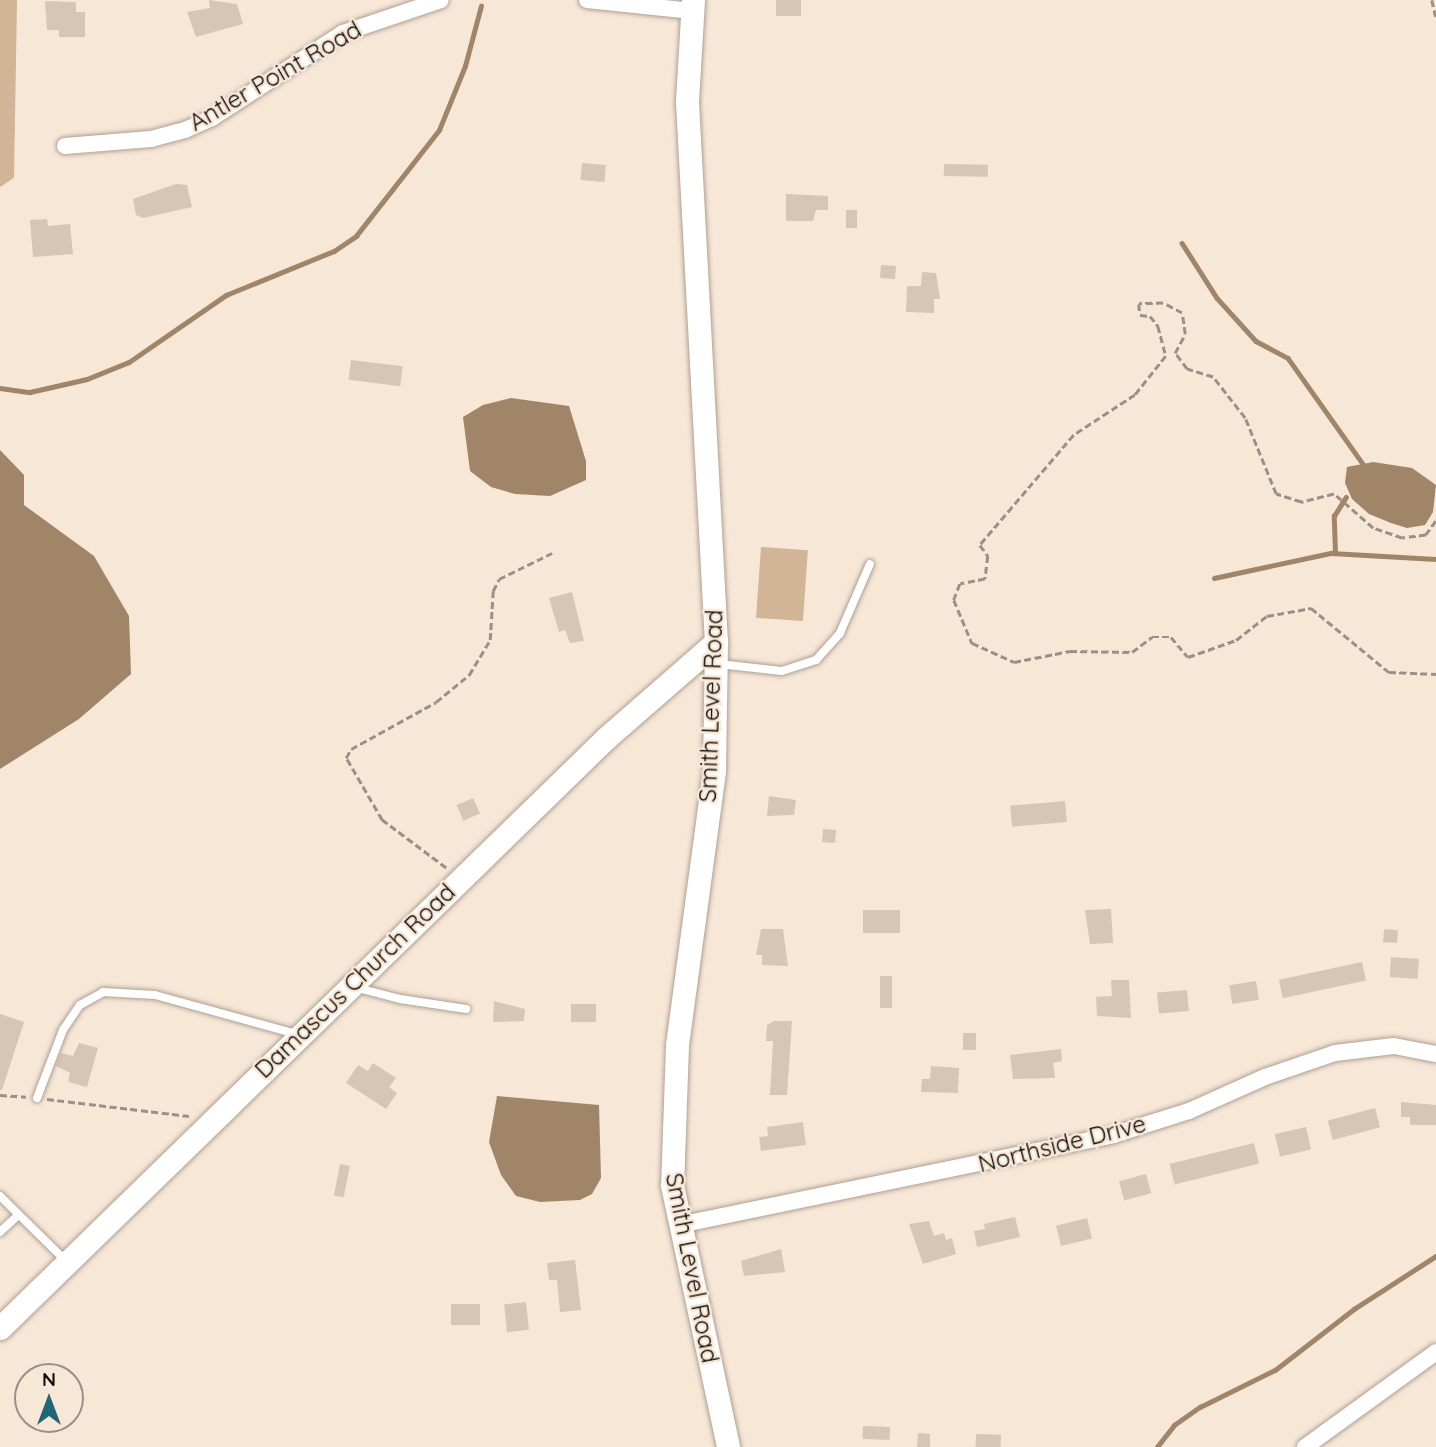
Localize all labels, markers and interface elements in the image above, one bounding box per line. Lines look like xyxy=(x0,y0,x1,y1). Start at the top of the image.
street label: Antler Point Road xyxy=(184,15,366,137)
street label: Smith Level Road xyxy=(693,609,729,803)
street label: Damascus Church Road xyxy=(249,878,461,1084)
street label: Northside Drive xyxy=(975,1109,1149,1179)
street label: Smith Level Road xyxy=(659,1171,725,1365)
north arrow xyxy=(14,1363,84,1433)
text: N xyxy=(42,1367,56,1391)

